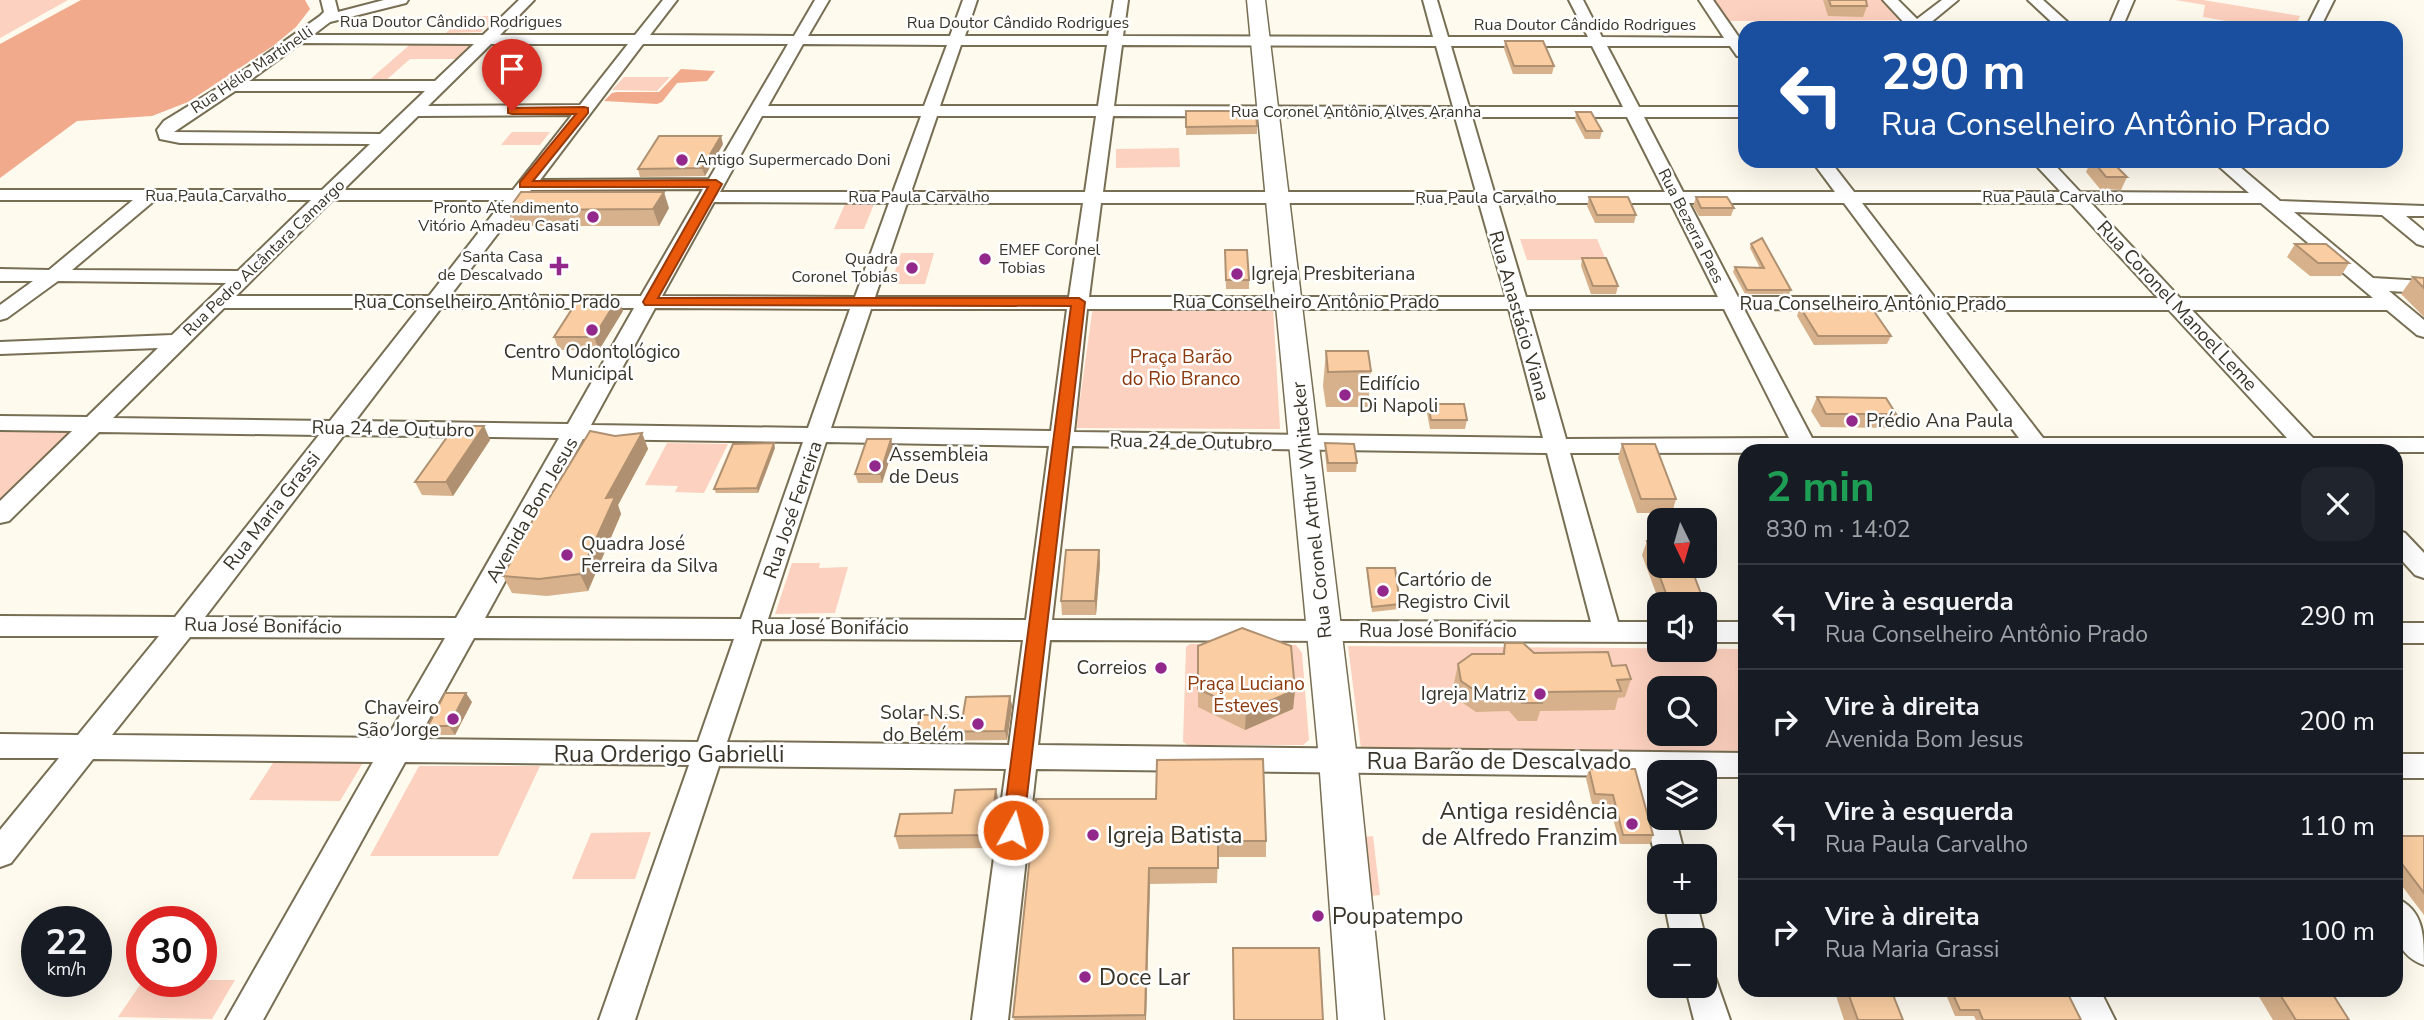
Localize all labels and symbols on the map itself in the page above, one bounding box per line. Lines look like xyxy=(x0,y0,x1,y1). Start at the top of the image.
street label: Rua Doutor Cândido Rodrigues xyxy=(340,11,562,33)
street label: Rua Doutor Cândido Rodrigues xyxy=(907,12,1129,34)
street label: Rua Doutor Cândido Rodrigues xyxy=(1474,14,1696,36)
street label: Rua Hélio Martinelli xyxy=(187,21,317,119)
pin xyxy=(482,39,542,111)
street label: Rua Coronel Antônio Alves Aranha xyxy=(1231,101,1481,123)
place label: Antigo Supermercado Doni xyxy=(696,149,890,171)
marker: Antigo Supermercado Doni xyxy=(674,152,690,168)
street label: Rua Bezerra Paes xyxy=(1653,165,1729,287)
street label: Rua Pedro Alcântara Camargo xyxy=(178,175,350,341)
street label: Rua Paula Carvalho xyxy=(145,185,287,207)
street label: Rua Paula Carvalho xyxy=(848,186,990,208)
street label: Rua Paula Carvalho xyxy=(1982,186,2124,208)
street label: Rua Paula Carvalho xyxy=(1415,187,1557,209)
place label: Pronto Atendimento Vitório Amadeu Casati xyxy=(417,197,579,237)
marker: Pronto Atendimento Vitório Amadeu Casati xyxy=(585,209,601,225)
street label: Rua Coronel Manoel Leme xyxy=(2091,215,2263,397)
street label: Rua Anastácio Viana xyxy=(1482,228,1556,404)
place label: EMEF Coronel Tobias xyxy=(999,239,1100,279)
place label: Santa Casa de Descalvado xyxy=(438,246,543,286)
place label: Quadra Coronel Tobias xyxy=(791,248,898,288)
marker: EMEF Coronel Tobias xyxy=(977,251,993,267)
marker: Santa Casa de Descalvado xyxy=(549,256,569,276)
marker: Quadra Coronel Tobias xyxy=(904,260,920,276)
place label: Igreja Presbiteriana xyxy=(1251,261,1415,287)
marker: Igreja Presbiteriana xyxy=(1229,266,1245,282)
street label: Rua Conselheiro Antônio Prado xyxy=(354,289,620,315)
street label: Rua Conselheiro Antônio Prado xyxy=(1173,289,1439,315)
street label: Rua Conselheiro Antônio Prado xyxy=(1740,291,2006,317)
marker: Centro Odontológico Municipal xyxy=(584,322,600,338)
place label: Centro Odontológico Municipal xyxy=(504,339,680,387)
park label: Praça Barão do Rio Branco xyxy=(1122,344,1240,392)
place label: Edifício Di Napoli xyxy=(1359,371,1438,419)
street label: Rua Coronel Arthur Whitacker xyxy=(1286,380,1338,640)
marker: Edifício Di Napoli xyxy=(1337,387,1353,403)
place label: Prédio Ana Paula xyxy=(1866,408,2013,434)
marker: Prédio Ana Paula xyxy=(1844,413,1860,429)
street label: Rua 24 de Outubro xyxy=(311,415,475,443)
street label: Rua 24 de Outubro xyxy=(1109,428,1273,456)
street label: Avenida Bom Jesus xyxy=(480,432,584,588)
street label: Rua José Ferreira xyxy=(757,438,829,582)
place label: Assembleia de Deus xyxy=(889,442,989,490)
street label: Rua Maria Grassi xyxy=(217,446,327,576)
marker: Assembleia de Deus xyxy=(867,458,883,474)
north arrow xyxy=(1647,508,1717,578)
place label: Quadra José Ferreira da Silva xyxy=(581,531,718,579)
marker: Quadra José Ferreira da Silva xyxy=(559,547,575,563)
place label: Cartório de Registro Civil xyxy=(1397,567,1510,615)
marker: Cartório de Registro Civil xyxy=(1375,583,1391,599)
street label: Rua José Bonifácio xyxy=(184,612,342,640)
street label: Rua José Bonifácio xyxy=(751,615,909,641)
street label: Rua José Bonifácio xyxy=(1359,618,1517,644)
place label: Correios xyxy=(1077,655,1147,681)
marker: Correios xyxy=(1153,660,1169,676)
park label: Praça Luciano Esteves xyxy=(1187,671,1305,719)
place label: Igreja Matriz xyxy=(1421,681,1526,707)
marker: Igreja Matriz xyxy=(1532,686,1548,702)
place label: Chaveiro São Jorge xyxy=(357,695,439,743)
place label: Solar N.S. do Belém xyxy=(880,700,964,748)
marker: Chaveiro São Jorge xyxy=(445,711,461,727)
marker: Solar N.S. do Belém xyxy=(970,716,986,732)
street label: Rua Orderigo Gabrielli xyxy=(554,739,784,770)
street label: Rua Barão de Descalvado xyxy=(1367,746,1631,777)
position arrow xyxy=(976,793,1050,867)
place label: Antiga residência de Alfredo Franzim xyxy=(1422,796,1618,853)
marker: Antiga residência de Alfredo Franzim xyxy=(1624,816,1640,832)
place label: Igreja Batista xyxy=(1107,820,1243,851)
marker: Igreja Batista xyxy=(1085,827,1101,843)
place label: Poupatempo xyxy=(1332,901,1463,932)
speed limit sign: 30 xyxy=(126,906,217,997)
marker: Poupatempo xyxy=(1310,908,1326,924)
place label: Doce Lar xyxy=(1099,962,1191,993)
marker: Doce Lar xyxy=(1077,969,1093,985)

